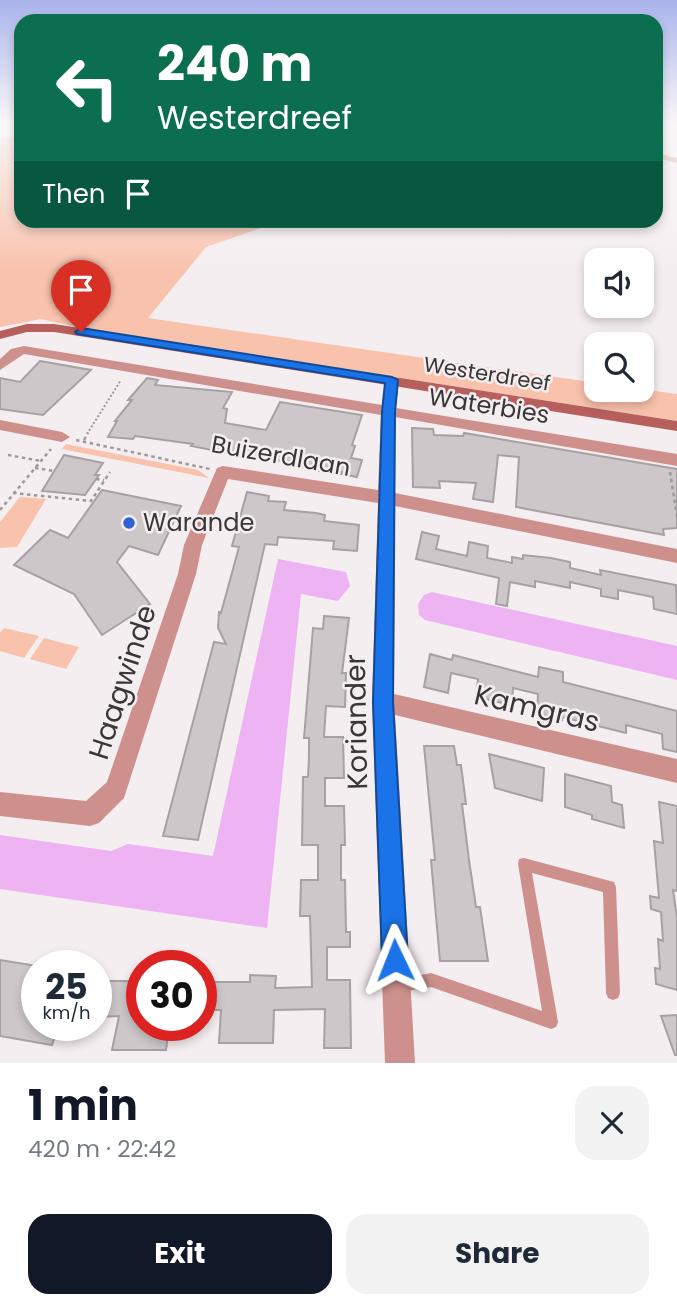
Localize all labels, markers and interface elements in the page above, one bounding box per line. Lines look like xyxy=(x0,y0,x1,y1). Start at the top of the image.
text: 240 m xyxy=(157,30,312,98)
icon: left xyxy=(42,42,133,133)
text: Westerdreef xyxy=(157,95,352,140)
icon: arrive xyxy=(119,175,157,213)
text: Then xyxy=(42,176,105,212)
map controls xyxy=(584,248,654,402)
button: sound xyxy=(584,248,654,318)
pin xyxy=(51,260,111,332)
icon: arrive xyxy=(62,271,100,309)
button: search xyxy=(584,332,654,402)
street label: Westerdreef xyxy=(422,349,553,398)
street label: Waterbies xyxy=(426,380,552,431)
street label: Buizerdlaan xyxy=(209,427,353,484)
place label: Warande xyxy=(143,506,254,539)
marker: Warande xyxy=(121,515,137,531)
street label: Haagwinde xyxy=(79,600,166,764)
street label: Koriander xyxy=(336,654,377,790)
street label: Kamgras xyxy=(470,675,603,742)
position arrow xyxy=(358,923,432,997)
speed limit sign: 30 xyxy=(126,950,217,1041)
text: 25 xyxy=(45,962,88,1011)
text: km/h xyxy=(43,1000,90,1025)
text: 1 min xyxy=(28,1076,138,1135)
button: close xyxy=(575,1086,649,1160)
text: 420 m · 22:42 xyxy=(28,1133,176,1165)
button: Exit xyxy=(28,1214,332,1294)
button: Share xyxy=(346,1214,649,1294)

